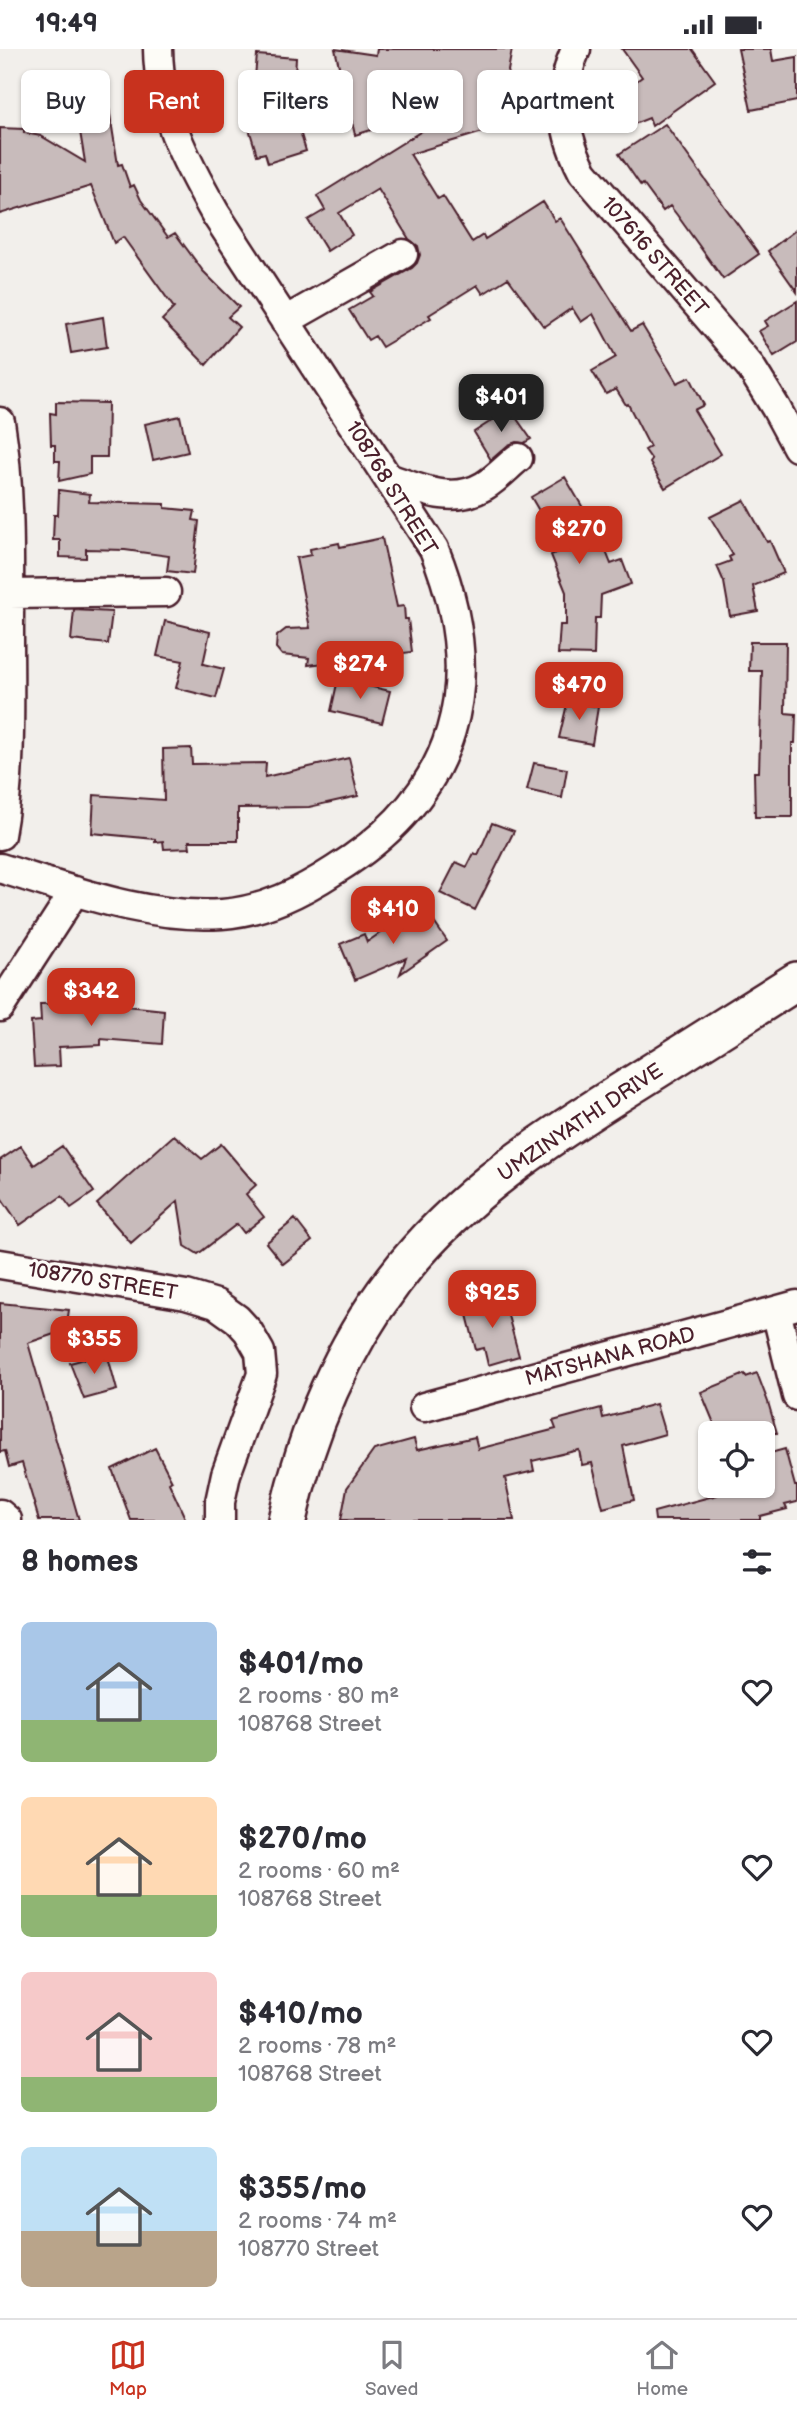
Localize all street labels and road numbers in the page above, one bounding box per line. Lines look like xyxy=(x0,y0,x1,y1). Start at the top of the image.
street label: 107616 STREET xyxy=(596,192,714,321)
street label: 108768 STREET xyxy=(340,417,443,560)
street label: UMZINYATHI DRIVE xyxy=(493,1058,668,1187)
street label: 108770 STREET xyxy=(26,1257,180,1306)
street label: MATSHANA ROAD xyxy=(522,1322,698,1391)

